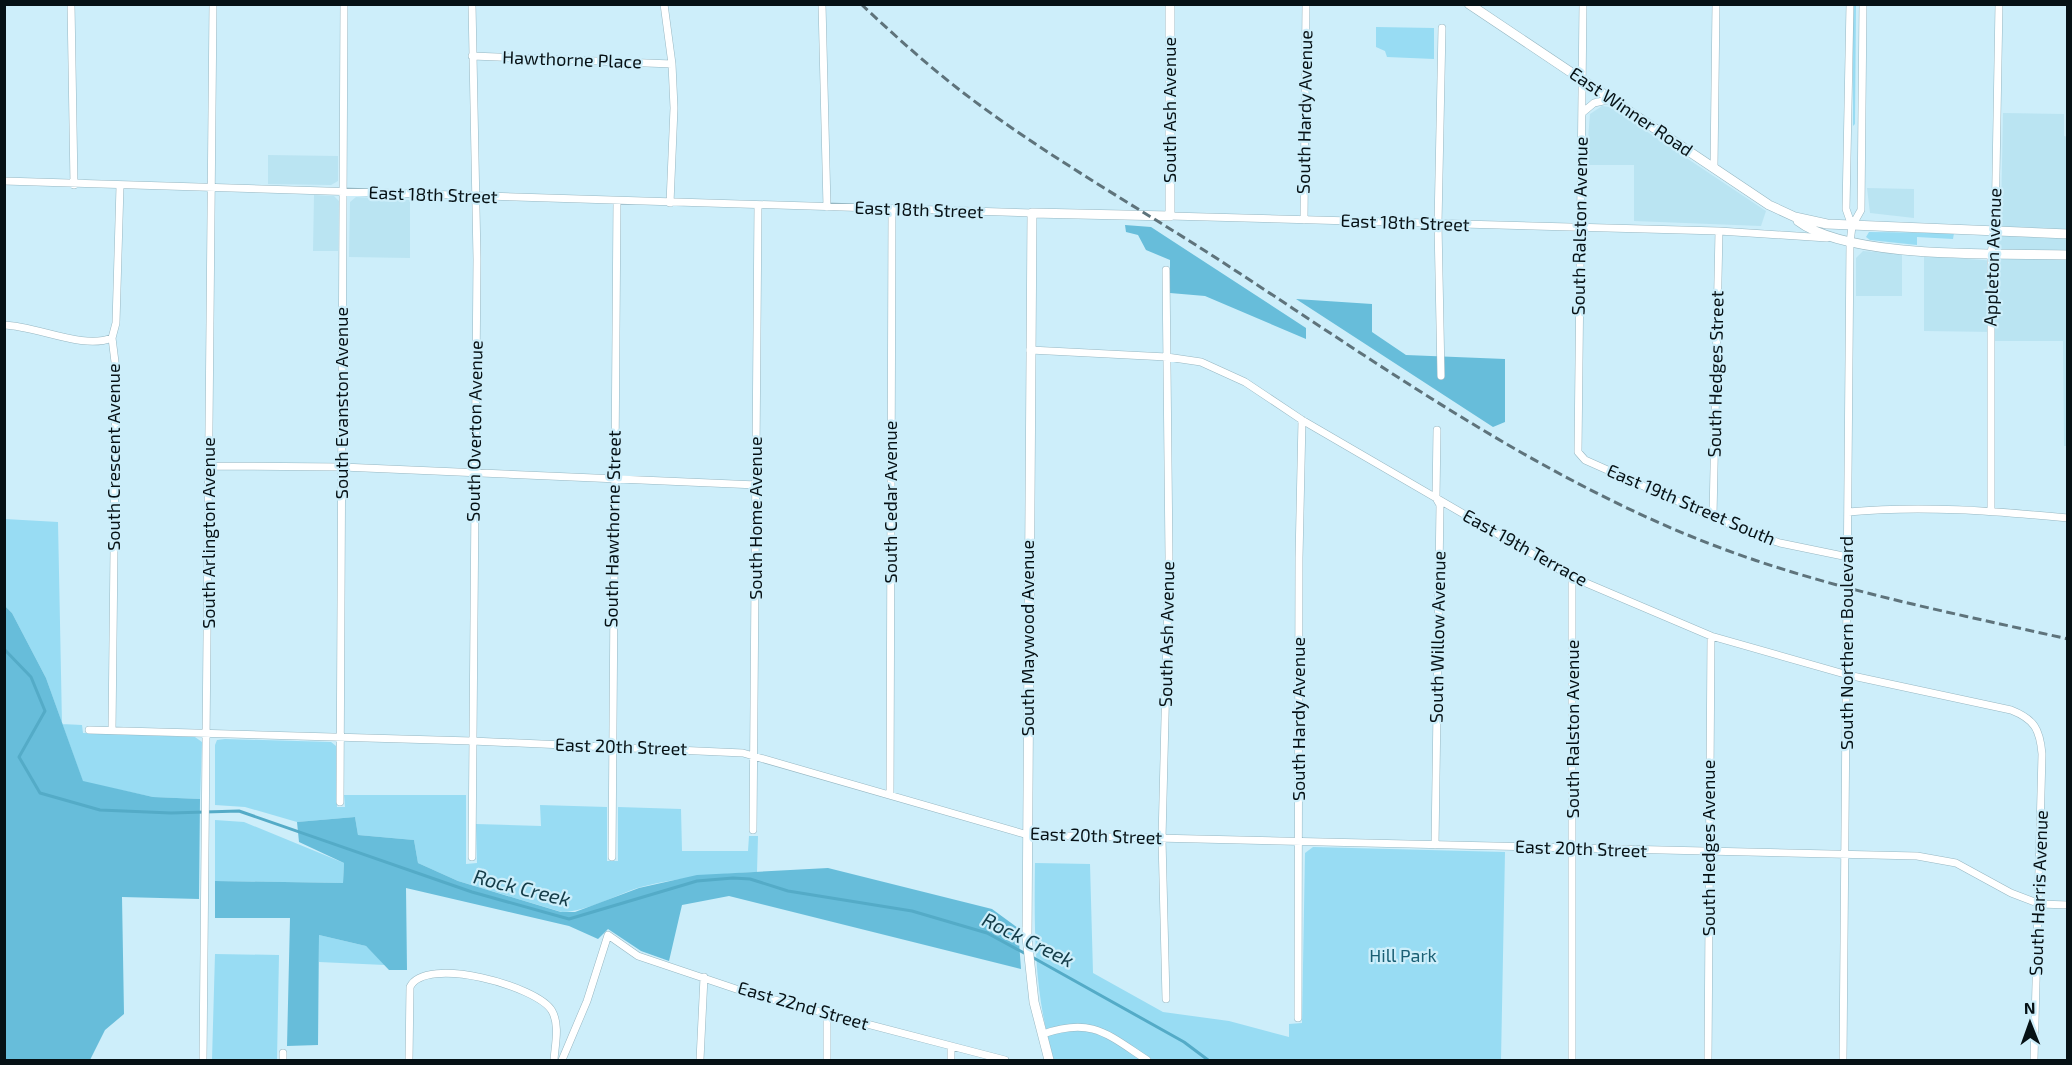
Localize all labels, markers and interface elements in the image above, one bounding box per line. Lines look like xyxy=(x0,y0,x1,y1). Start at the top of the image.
street label: South Hardy Avenue xyxy=(1292,30,1316,194)
street label: South Ash Avenue xyxy=(1158,37,1180,183)
street label: Hawthorne Place xyxy=(502,46,642,72)
street label: East Winner Road xyxy=(1566,62,1697,161)
street label: South Ralston Avenue xyxy=(1566,136,1592,316)
street label: East 18th Street xyxy=(368,181,498,207)
street label: Appleton Avenue xyxy=(1979,187,2005,327)
street label: East 18th Street xyxy=(854,196,984,222)
street label: East 18th Street xyxy=(1340,209,1470,235)
street label: South Hedges Street xyxy=(1703,290,1727,458)
street label: South Evanston Avenue xyxy=(330,307,352,499)
street label: South Overton Avenue xyxy=(461,340,487,522)
street label: South Crescent Avenue xyxy=(102,363,124,551)
street label: South Cedar Avenue xyxy=(879,421,901,583)
street label: South Hawthorne Street xyxy=(599,430,625,628)
street label: South Home Avenue xyxy=(744,436,766,600)
street label: South Arlington Avenue xyxy=(197,437,219,629)
street label: East 19th Street South xyxy=(1604,459,1779,550)
street label: East 19th Terrace xyxy=(1459,504,1592,590)
street label: South Northern Boulevard xyxy=(1835,536,1857,750)
street label: South Maywood Avenue xyxy=(1016,540,1038,736)
street label: South Willow Avenue xyxy=(1424,551,1450,723)
street label: South Ash Avenue xyxy=(1154,561,1178,707)
street label: South Hardy Avenue xyxy=(1287,637,1309,801)
street label: South Ralston Avenue xyxy=(1561,640,1583,818)
street label: East 20th Street xyxy=(555,733,688,759)
street label: South Hedges Avenue xyxy=(1697,760,1719,936)
street label: South Harris Avenue xyxy=(2024,810,2052,976)
street label: East 20th Street xyxy=(1030,822,1163,848)
street label: East 20th Street xyxy=(1515,835,1648,861)
water label: Rock Creek xyxy=(471,863,573,911)
water label: Rock Creek xyxy=(979,907,1078,972)
park label: Hill Park xyxy=(1369,944,1437,966)
street label: East 22nd Street xyxy=(735,976,871,1034)
north arrow xyxy=(2000,993,2060,1053)
text: N xyxy=(2024,998,2036,1017)

